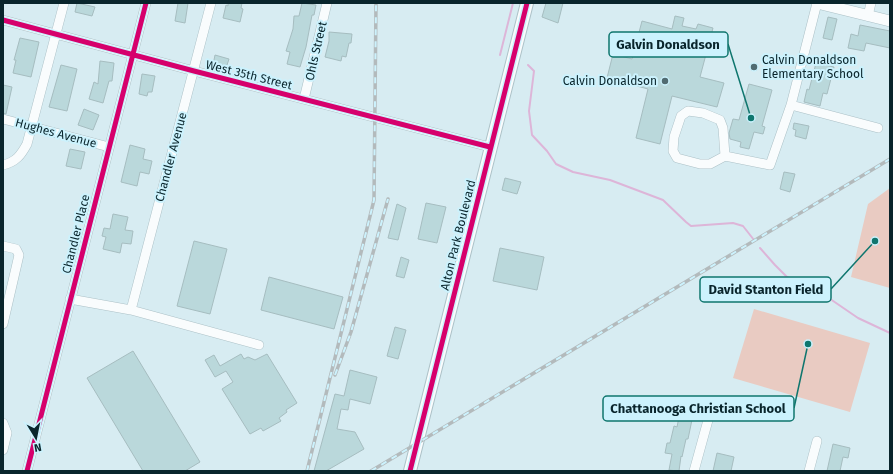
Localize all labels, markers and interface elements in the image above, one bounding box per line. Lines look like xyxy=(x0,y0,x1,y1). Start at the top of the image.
street label: Ohls Street xyxy=(302,19,330,82)
callout: Galvin Donaldson xyxy=(609,32,728,57)
text: Galvin Donaldson xyxy=(616,37,720,52)
place label: Calvin Donaldson Elementary School xyxy=(762,53,864,81)
street label: West 35th Street xyxy=(204,58,294,93)
marker: Calvin Donaldson Elementary School xyxy=(749,62,759,72)
place label: Calvin Donaldson xyxy=(563,74,657,88)
marker: Calvin Donaldson xyxy=(660,76,670,86)
street label: Chandler Avenue xyxy=(152,111,190,203)
street label: Hughes Avenue xyxy=(14,115,98,151)
street label: Alton Park Boulevard xyxy=(437,178,479,292)
street label: Chandler Place xyxy=(59,193,93,275)
callout: David Stanton Field xyxy=(700,277,831,302)
text: David Stanton Field xyxy=(709,282,823,297)
callout: Chattanooga Christian School xyxy=(603,396,794,421)
text: Chattanooga Christian School xyxy=(610,401,786,416)
north arrow xyxy=(16,418,56,458)
text: N xyxy=(33,440,42,454)

